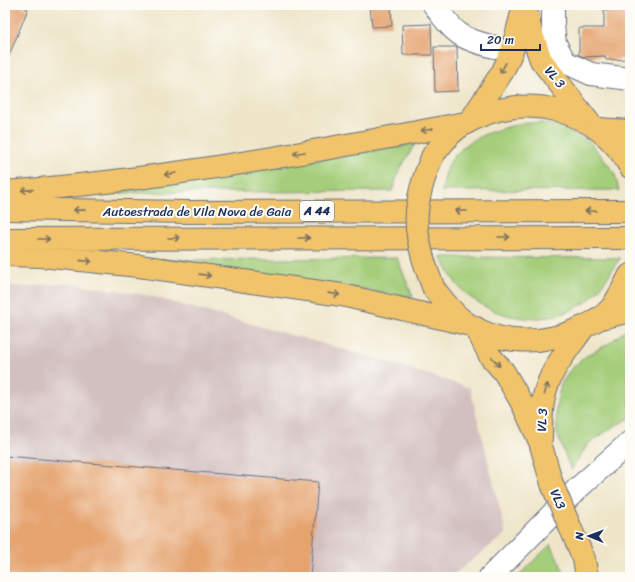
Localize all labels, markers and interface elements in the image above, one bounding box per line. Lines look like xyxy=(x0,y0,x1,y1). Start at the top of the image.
scale bar xyxy=(481,26,540,52)
text: 20 m xyxy=(487,29,514,51)
street label: VL 3 xyxy=(539,61,571,93)
one-way arrow xyxy=(499,62,507,74)
one-way arrow xyxy=(420,126,433,134)
one-way arrow xyxy=(292,149,305,157)
one-way arrow xyxy=(164,170,177,178)
one-way arrow xyxy=(21,187,34,194)
street label: Autoestrada de Vila Nova de Gaia xyxy=(102,200,292,223)
road number: A 44 xyxy=(300,201,334,221)
one-way arrow xyxy=(73,207,86,214)
one-way arrow xyxy=(455,207,468,215)
one-way arrow xyxy=(585,207,598,215)
one-way arrow xyxy=(497,233,510,241)
one-way arrow xyxy=(167,234,180,242)
one-way arrow xyxy=(297,234,310,242)
one-way arrow xyxy=(37,235,50,243)
one-way arrow xyxy=(79,257,92,264)
one-way arrow xyxy=(198,271,211,279)
one-way arrow xyxy=(327,290,340,298)
one-way arrow xyxy=(491,357,500,367)
one-way arrow xyxy=(543,383,550,396)
street label: VL 3 xyxy=(530,407,554,433)
street label: VL3 xyxy=(543,485,573,513)
north arrow xyxy=(569,516,609,556)
text: N xyxy=(570,531,589,541)

